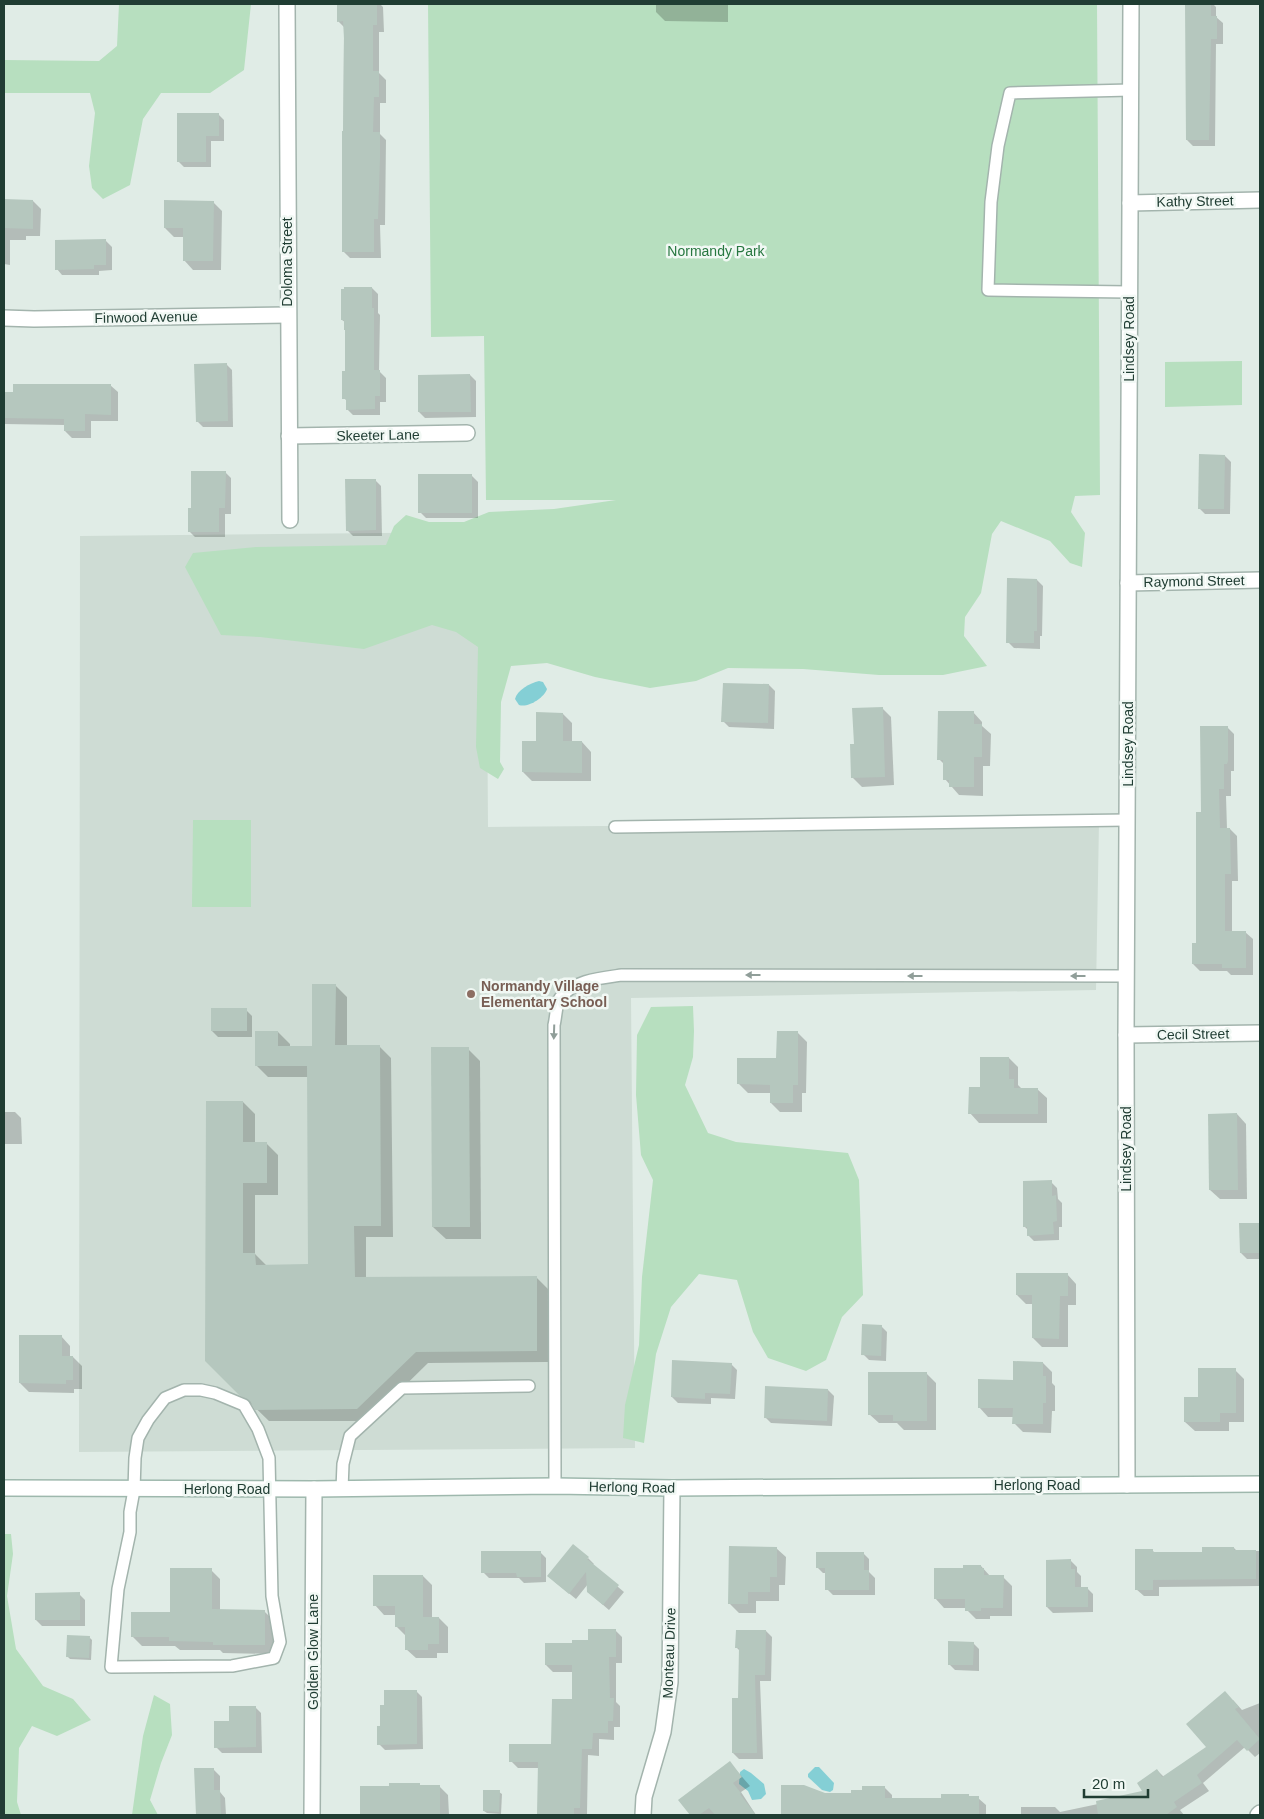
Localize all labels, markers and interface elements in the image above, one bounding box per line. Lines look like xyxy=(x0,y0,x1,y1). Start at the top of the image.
street label: Kathy Street xyxy=(1156,192,1234,210)
street label: Doloma Street xyxy=(279,217,295,307)
park label: Normandy Park xyxy=(667,243,766,259)
street label: Lindsey Road xyxy=(1121,296,1137,382)
street label: Finwood Avenue xyxy=(94,308,198,326)
street label: Skeeter Lane xyxy=(336,426,420,444)
street label: Raymond Street xyxy=(1143,572,1245,590)
street label: Lindsey Road xyxy=(1120,701,1136,787)
one-way arrow xyxy=(744,971,760,979)
one-way arrow xyxy=(907,972,923,980)
one-way arrow xyxy=(1069,972,1085,980)
place label: Normandy Village Elementary School xyxy=(481,978,607,1010)
marker: Normandy Village Elementary School xyxy=(465,988,477,1000)
one-way arrow xyxy=(550,1024,558,1040)
street label: Cecil Street xyxy=(1157,1025,1229,1043)
street label: Lindsey Road xyxy=(1118,1106,1134,1192)
street label: Herlong Road xyxy=(994,1477,1080,1493)
street label: Herlong Road xyxy=(589,1478,675,1496)
street label: Herlong Road xyxy=(184,1481,270,1497)
street label: Golden Glow Lane xyxy=(305,1594,321,1710)
street label: Monteau Drive xyxy=(659,1607,679,1699)
scale bar xyxy=(1084,1766,1148,1798)
text: 20 m xyxy=(1092,1775,1125,1792)

